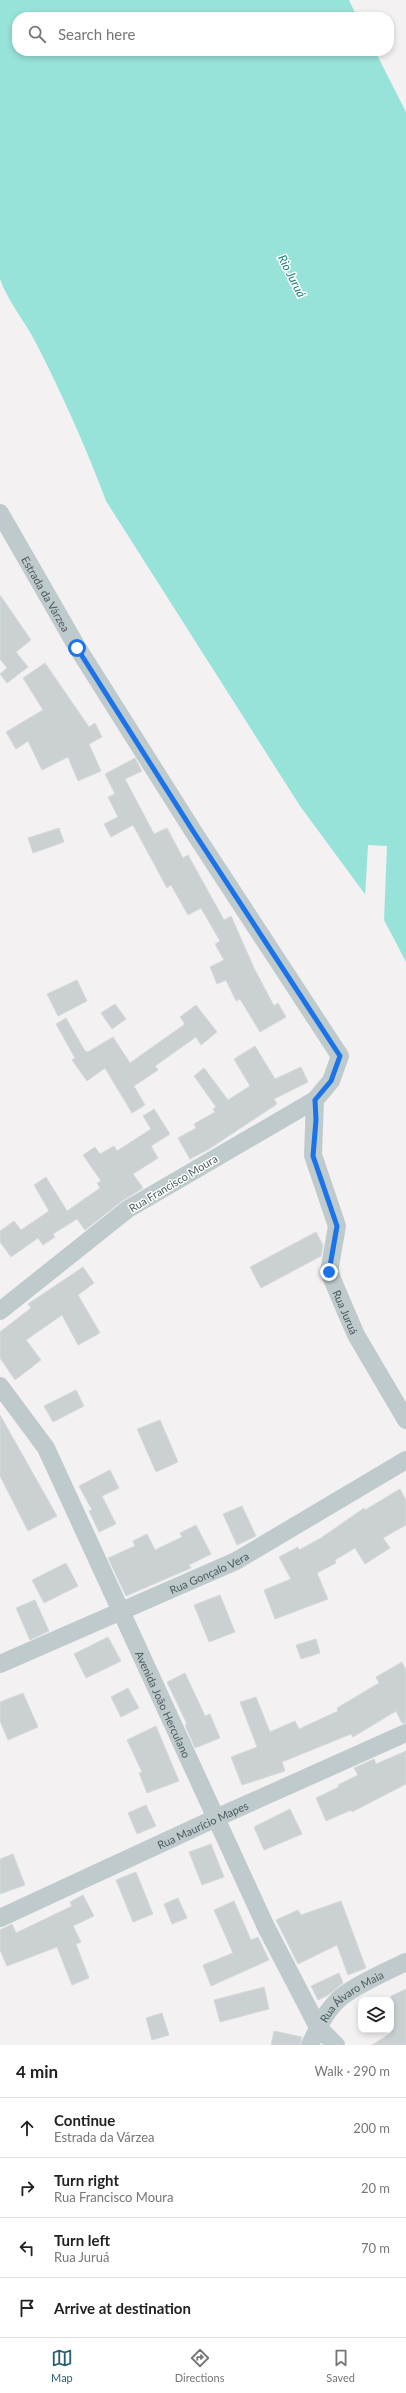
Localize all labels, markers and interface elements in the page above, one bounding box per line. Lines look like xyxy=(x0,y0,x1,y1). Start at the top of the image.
search box xyxy=(12,12,394,56)
icon: search xyxy=(26,23,48,45)
text: Search here xyxy=(58,25,135,43)
water label: Rio Juruá xyxy=(275,252,310,301)
street label: Estrada da Várzea xyxy=(19,553,73,634)
route start xyxy=(68,639,86,657)
street label: Rua Francisco Moura xyxy=(126,1151,220,1215)
route end xyxy=(320,1263,338,1281)
street label: Rua Juruá xyxy=(331,1288,361,1336)
street label: Rua Gonçalo Vera xyxy=(167,1549,251,1596)
street label: Avenida João Herculano xyxy=(133,1649,194,1760)
street label: Rua Maurício Mapes xyxy=(155,1798,250,1851)
street label: Rua Álvaro Maia xyxy=(316,1967,385,2024)
map controls xyxy=(358,1997,394,2033)
button: layers xyxy=(358,1997,394,2033)
text: 4 min xyxy=(16,2061,58,2082)
text: Walk · 290 m xyxy=(314,2063,390,2079)
text: Continue xyxy=(54,2111,115,2129)
icon: ahead xyxy=(16,2117,38,2139)
text: 200 m xyxy=(353,2120,390,2136)
text: Estrada da Várzea xyxy=(54,2129,155,2145)
text: Turn right xyxy=(54,2171,119,2189)
icon: right xyxy=(16,2177,38,2199)
text: 20 m xyxy=(361,2180,390,2196)
text: Rua Francisco Moura xyxy=(54,2189,173,2205)
text: Turn left xyxy=(54,2231,110,2249)
icon: left xyxy=(16,2237,38,2259)
text: 70 m xyxy=(361,2240,390,2256)
text: Rua Juruá xyxy=(54,2249,110,2265)
icon: arrive xyxy=(16,2297,38,2319)
text: Arrive at destination xyxy=(54,2299,191,2317)
tab: Map xyxy=(51,2347,73,2384)
tab: Directions xyxy=(175,2347,224,2384)
tab: Saved xyxy=(326,2347,355,2384)

